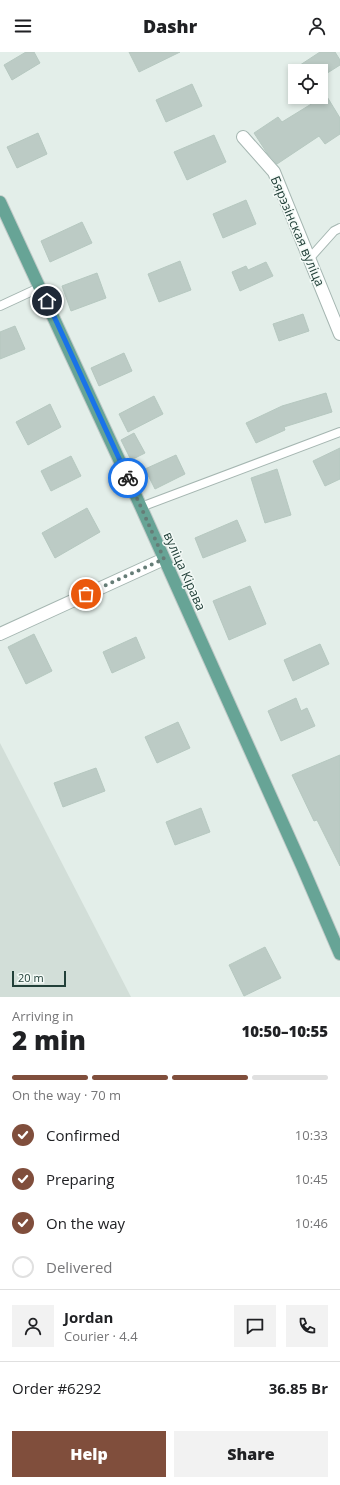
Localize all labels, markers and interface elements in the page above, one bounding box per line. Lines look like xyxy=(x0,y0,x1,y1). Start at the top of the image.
text: Dashr xyxy=(143,14,197,38)
icon: menu xyxy=(12,15,34,37)
icon: person xyxy=(306,15,328,37)
map controls xyxy=(288,64,328,104)
button: locate xyxy=(288,64,328,104)
street label: Бярэзінская вуліца xyxy=(267,173,329,289)
pin xyxy=(30,284,64,318)
icon: home xyxy=(36,290,58,312)
courier xyxy=(108,458,148,498)
icon: bike xyxy=(117,467,139,489)
street label: вуліца Кірава xyxy=(160,529,210,613)
pin xyxy=(69,577,103,611)
icon: bag xyxy=(75,583,97,605)
scale bar xyxy=(12,969,66,988)
text: 20 m xyxy=(18,970,44,985)
text: Arriving in xyxy=(12,1007,74,1025)
text: 10:50–10:55 xyxy=(242,1021,328,1041)
text: 2 min xyxy=(12,1022,86,1058)
text: On the way · 70 m xyxy=(12,1086,121,1104)
icon: check xyxy=(12,1124,34,1146)
text: Confirmed xyxy=(46,1125,120,1145)
text: 10:33 xyxy=(295,1126,328,1144)
icon: check xyxy=(12,1168,34,1190)
text: Preparing xyxy=(46,1169,114,1189)
text: 10:45 xyxy=(295,1170,328,1188)
icon: check xyxy=(12,1212,34,1234)
text: On the way xyxy=(46,1213,125,1233)
text: 10:46 xyxy=(295,1214,328,1232)
text: Delivered xyxy=(46,1257,113,1277)
button: person xyxy=(12,1305,54,1347)
button: chat xyxy=(234,1305,276,1347)
button: phone xyxy=(286,1305,328,1347)
text: Jordan xyxy=(64,1307,113,1327)
text: Courier · 4.4 xyxy=(64,1327,138,1345)
text: Order #6292 xyxy=(12,1378,101,1398)
text: 36.85 Br xyxy=(269,1378,328,1398)
button: Help xyxy=(12,1431,166,1477)
button: Share xyxy=(174,1431,328,1477)

